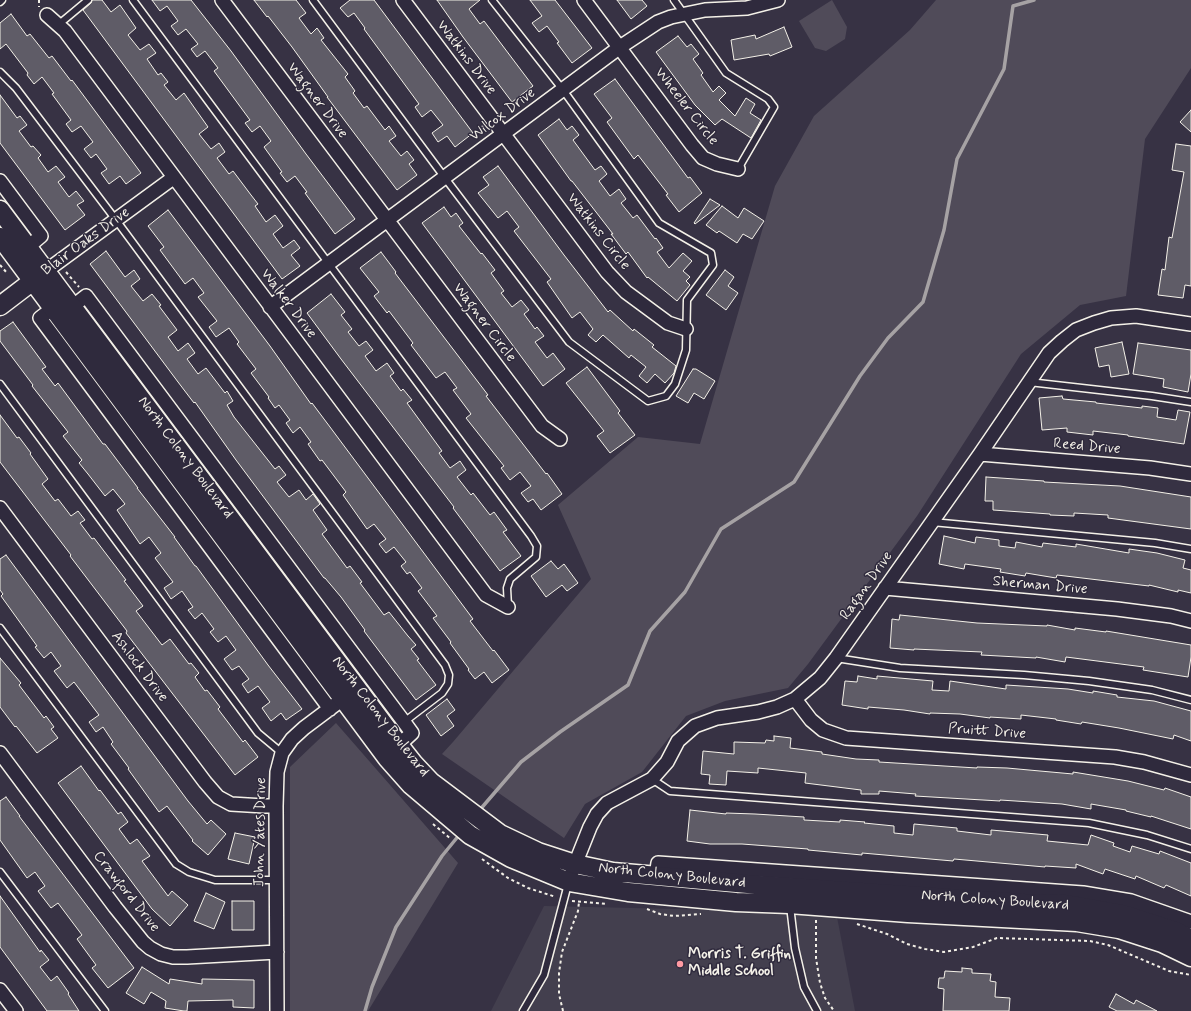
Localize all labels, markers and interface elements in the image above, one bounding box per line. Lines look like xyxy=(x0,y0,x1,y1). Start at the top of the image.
street label: Watkins Drive xyxy=(432,17,500,99)
street label: Wagner Drive xyxy=(283,60,351,142)
street label: Wheeler Circle xyxy=(650,65,722,149)
street label: Wilcox Drive xyxy=(466,84,540,146)
street label: Watkins Circle xyxy=(562,190,634,274)
street label: Blair Oaks Drive xyxy=(38,204,134,280)
street label: Walker Drive xyxy=(256,266,320,342)
street label: Wagner Circle xyxy=(448,280,520,366)
street label: North Colony Boulevard xyxy=(133,393,237,523)
street label: Reed Drive xyxy=(1053,435,1121,459)
street label: Ragan Drive xyxy=(837,548,897,624)
street label: Sherman Drive xyxy=(992,573,1088,599)
street label: Ashlock Drive xyxy=(107,628,171,706)
street label: North Colony Boulevard xyxy=(327,653,433,781)
street label: Pruitt Drive xyxy=(947,720,1027,744)
street label: John Yates Drive xyxy=(251,777,271,887)
street label: Crawford Drive xyxy=(89,848,163,936)
street label: North Colony Boulevard xyxy=(597,859,747,893)
street label: North Colony Boulevard xyxy=(920,887,1070,915)
place label: Morris T. Griffin Middle School xyxy=(688,946,791,981)
marker: Morris T. Griffin Middle School xyxy=(675,959,685,969)

